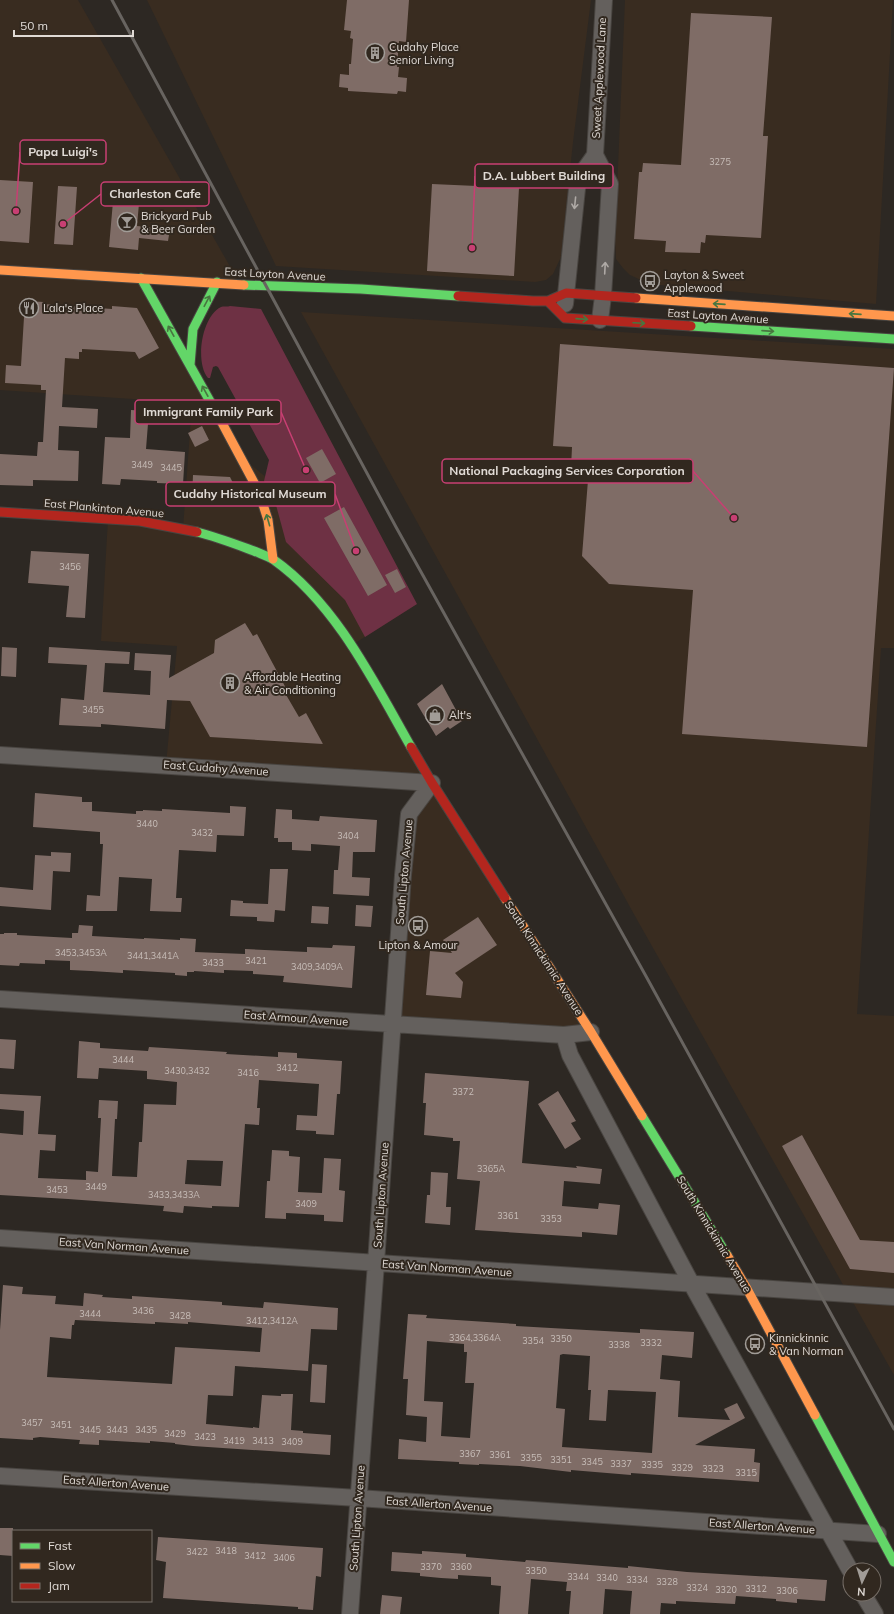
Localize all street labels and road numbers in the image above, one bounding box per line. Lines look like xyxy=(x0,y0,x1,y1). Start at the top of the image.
street label: Sweet Applewood Lane xyxy=(589,17,609,139)
street label: East Layton Avenue xyxy=(224,264,326,284)
street label: East Layton Avenue xyxy=(667,305,769,327)
street label: East Plankinton Avenue xyxy=(43,496,165,520)
street label: East Cudahy Avenue xyxy=(163,757,269,779)
street label: South Lipton Avenue xyxy=(392,819,416,925)
street label: South Kinnickinnic Avenue xyxy=(502,898,586,1018)
street label: East Armour Avenue xyxy=(243,1007,349,1029)
street label: South Lipton Avenue xyxy=(370,1142,392,1248)
street label: South Kinnickinnic Avenue xyxy=(674,1173,754,1295)
street label: East Van Norman Avenue xyxy=(58,1234,190,1258)
street label: East Van Norman Avenue xyxy=(381,1256,513,1280)
street label: South Lipton Avenue xyxy=(346,1465,368,1571)
street label: East Allerton Avenue xyxy=(62,1472,170,1494)
street label: East Allerton Avenue xyxy=(385,1493,493,1515)
street label: East Allerton Avenue xyxy=(708,1515,816,1537)

